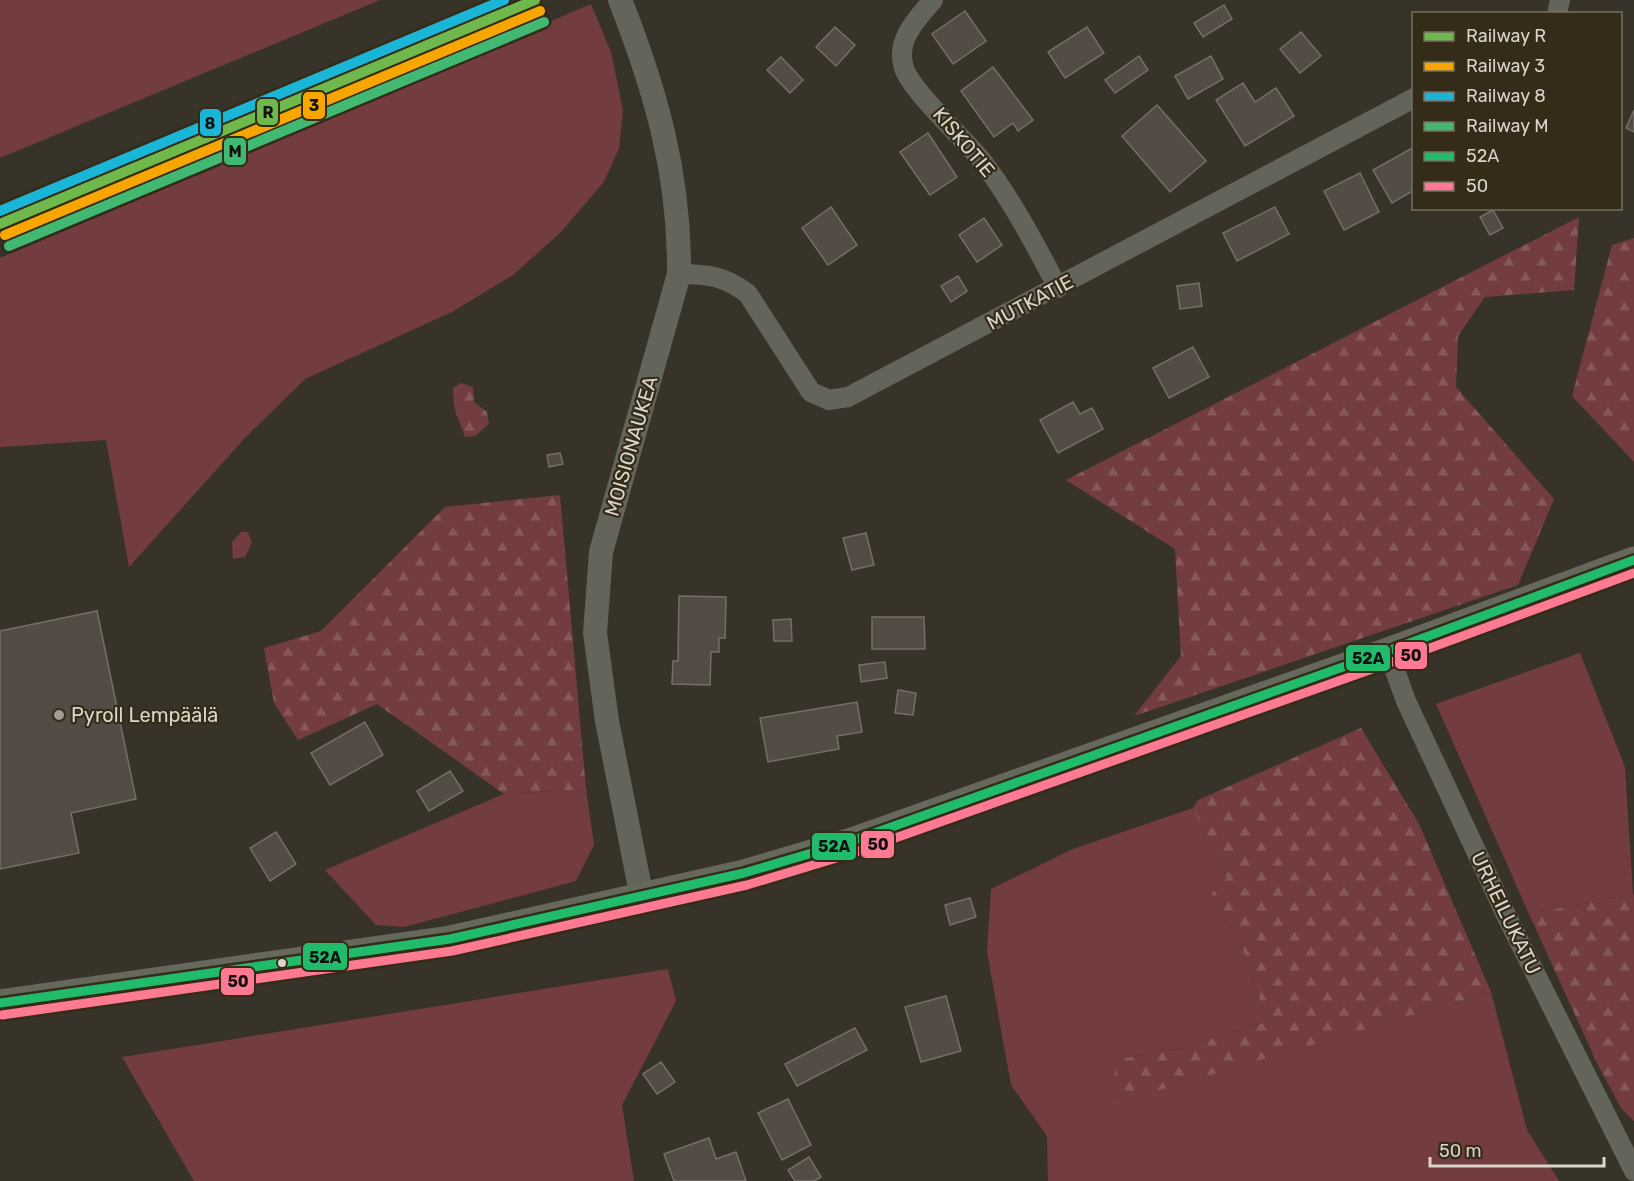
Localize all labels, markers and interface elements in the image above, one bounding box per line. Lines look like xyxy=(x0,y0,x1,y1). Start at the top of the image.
legend xyxy=(1412,12,1622,210)
text: Railway R xyxy=(1466,25,1546,47)
text: Railway 3 xyxy=(1466,55,1545,77)
text: Railway 8 xyxy=(1466,85,1546,107)
line badge: 3 xyxy=(302,91,326,120)
text: 3 xyxy=(309,96,319,115)
line badge: R xyxy=(256,98,279,126)
street label: KISKOTIE xyxy=(928,102,1000,182)
text: R xyxy=(262,103,274,122)
line badge: 8 xyxy=(199,108,222,137)
text: 8 xyxy=(205,114,216,133)
text: Railway M xyxy=(1466,115,1549,137)
line badge: M xyxy=(223,137,247,166)
text: M xyxy=(228,142,242,161)
text: 52A xyxy=(1466,145,1499,167)
text: 50 xyxy=(1466,175,1488,197)
street label: MUTKATIE xyxy=(983,269,1077,335)
street label: MOISIONAUKEA xyxy=(599,373,663,519)
line badge: 50 xyxy=(1394,641,1428,670)
line badge: 52A xyxy=(1345,644,1391,672)
text: 50 xyxy=(1400,646,1422,665)
text: 52A xyxy=(1352,649,1385,668)
place label: Pyroll Lempäälä xyxy=(71,703,218,727)
marker: Pyroll Lempäälä xyxy=(52,708,66,722)
line badge: 50 xyxy=(860,830,895,859)
line badge: 52A xyxy=(811,832,857,861)
text: 50 xyxy=(867,835,889,854)
text: 52A xyxy=(818,837,851,856)
street label: URHEILUKATU xyxy=(1466,848,1546,978)
line badge: 52A xyxy=(302,942,348,971)
text: 52A xyxy=(309,948,342,967)
unlabelled marker xyxy=(276,957,288,969)
line badge: 50 xyxy=(220,967,255,996)
text: 50 xyxy=(227,972,249,991)
scale bar xyxy=(1430,1130,1604,1168)
text: 50 m xyxy=(1439,1140,1482,1162)

